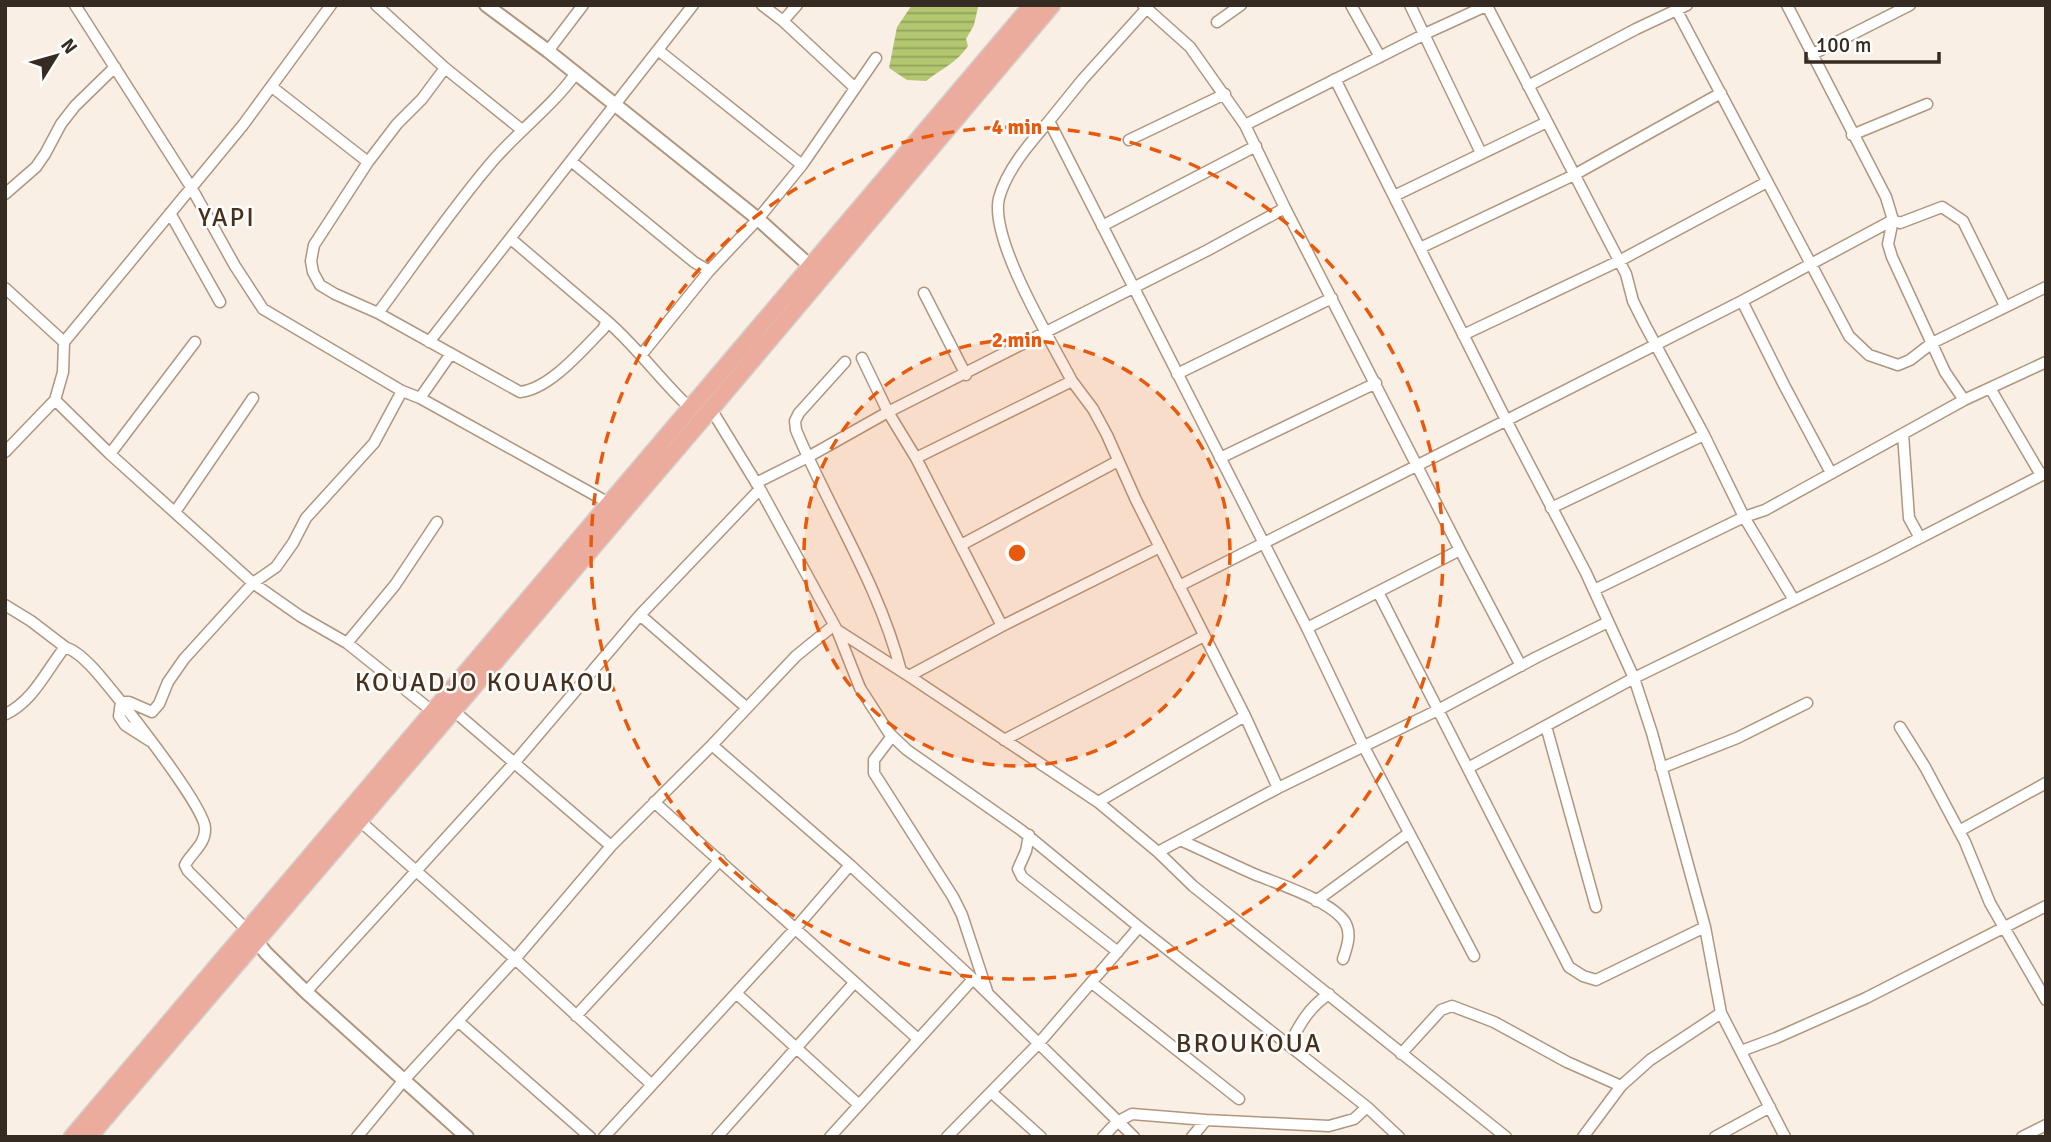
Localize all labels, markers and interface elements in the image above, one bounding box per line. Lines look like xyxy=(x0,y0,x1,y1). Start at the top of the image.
north arrow xyxy=(21,21,91,91)
scale bar xyxy=(1806,21,1939,65)
text: 100 m xyxy=(1816,32,1871,58)
text: N xyxy=(55,34,82,59)
text: 4 min xyxy=(992,114,1042,140)
district label: YAPI xyxy=(198,202,256,234)
text: 2 min xyxy=(992,327,1042,353)
centre of rings xyxy=(1005,541,1029,565)
district label: KOUADJO KOUAKOU xyxy=(355,667,615,699)
district label: BROUKOUA xyxy=(1176,1028,1322,1060)

